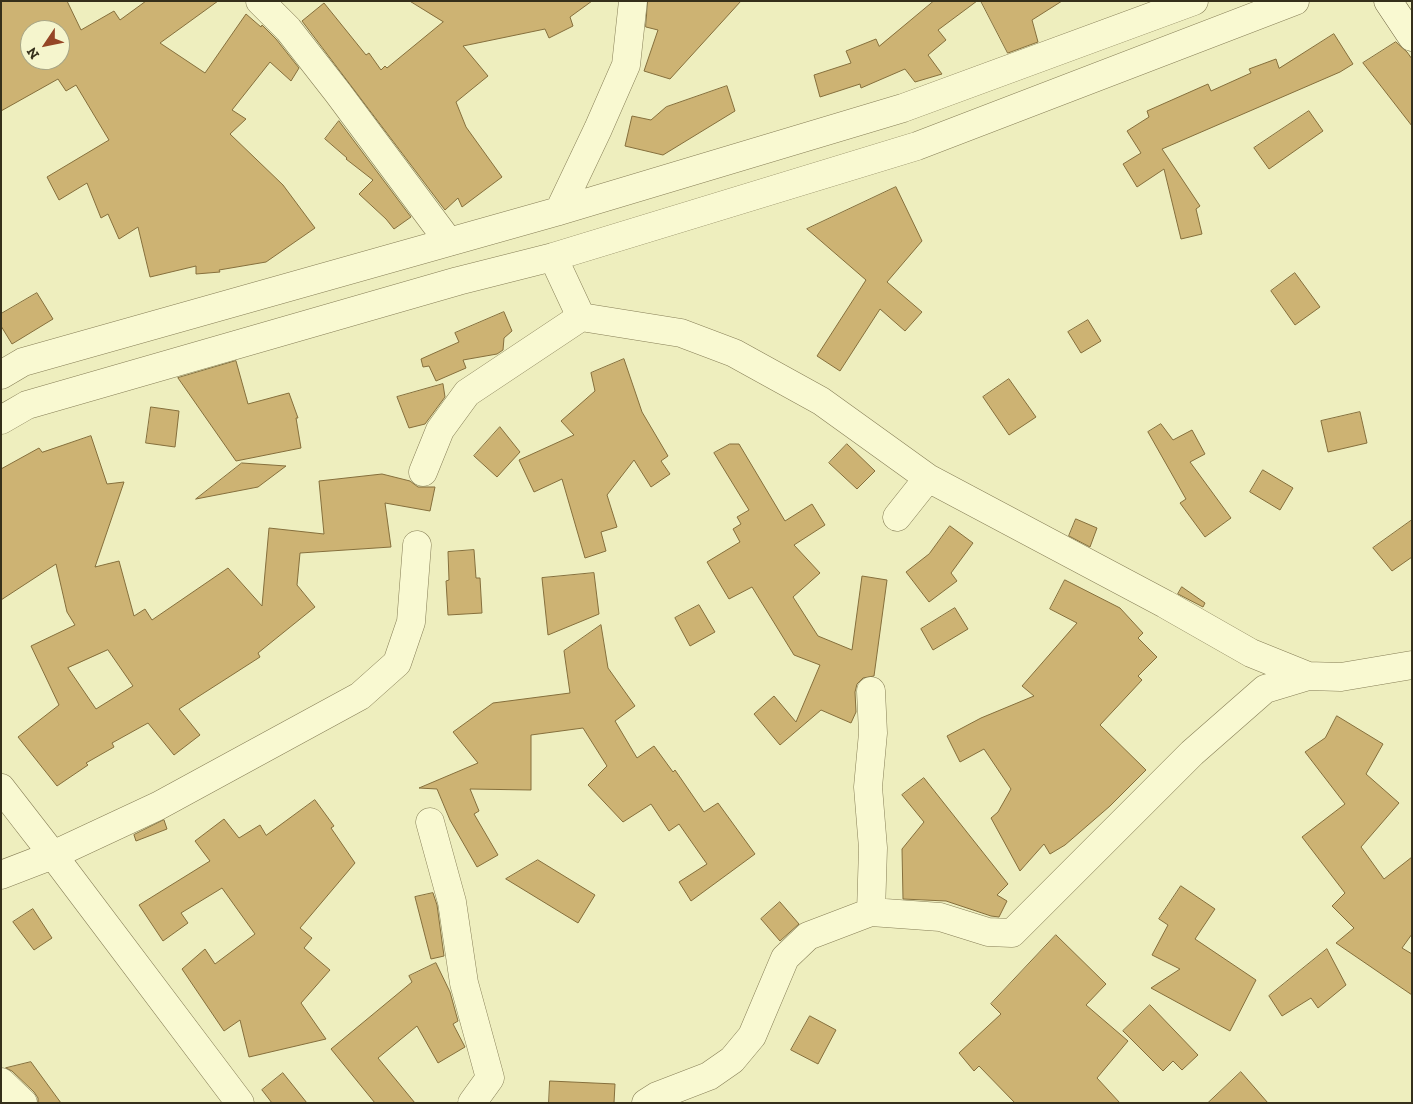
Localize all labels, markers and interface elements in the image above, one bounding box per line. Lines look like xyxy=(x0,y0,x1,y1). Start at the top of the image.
north arrow xyxy=(20,20,70,70)
text: N xyxy=(23,44,43,62)

